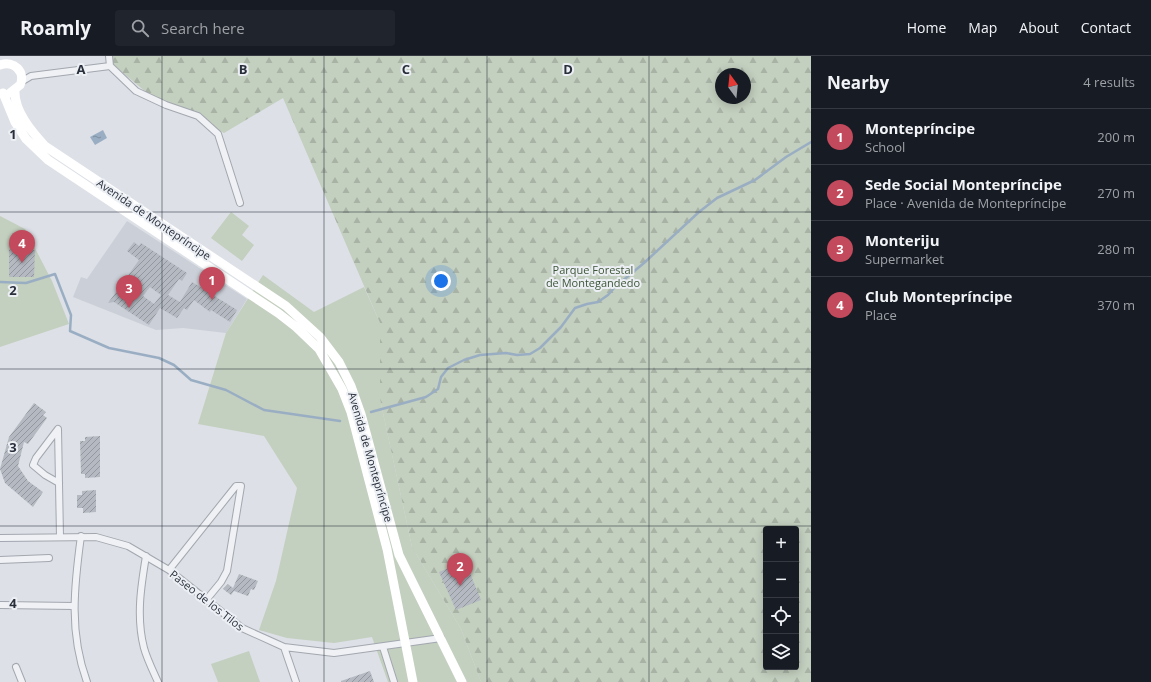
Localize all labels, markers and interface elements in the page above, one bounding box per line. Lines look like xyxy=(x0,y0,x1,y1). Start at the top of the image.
search box xyxy=(115,10,395,46)
text: Roamly xyxy=(20,15,91,41)
icon: search xyxy=(129,17,151,39)
text: Search here xyxy=(161,18,245,38)
text: Home xyxy=(907,18,946,37)
text: Map xyxy=(968,18,997,37)
text: About xyxy=(1019,18,1059,37)
text: Contact xyxy=(1081,18,1131,37)
text: A xyxy=(77,60,86,78)
text: B xyxy=(239,60,248,78)
text: C xyxy=(402,60,410,78)
text: D xyxy=(563,60,573,78)
north arrow xyxy=(715,68,751,104)
text: Nearby xyxy=(827,71,889,94)
text: 4 results xyxy=(1083,73,1135,91)
text: Montepríncipe xyxy=(865,118,975,138)
text: 1 xyxy=(9,125,17,143)
text: 1 xyxy=(836,128,844,146)
text: 200 m xyxy=(1097,128,1135,146)
text: School xyxy=(865,138,905,156)
text: Sede Social Montepríncipe xyxy=(865,174,1062,194)
street label: Avenida de Montepríncipe xyxy=(94,175,214,263)
text: 2 xyxy=(836,184,844,202)
text: 270 m xyxy=(1097,184,1135,202)
text: Place · Avenida de Montepríncipe xyxy=(865,194,1066,212)
pin: 4 xyxy=(9,230,35,263)
text: Monteriju xyxy=(865,230,940,250)
text: 3 xyxy=(836,240,844,258)
text: 280 m xyxy=(1097,240,1135,258)
text: Supermarket xyxy=(865,250,944,268)
park label: Parque Forestal de Montegandedo xyxy=(546,262,640,290)
pin: 1 xyxy=(199,267,225,300)
your location xyxy=(431,271,451,291)
pin: 3 xyxy=(116,275,142,308)
text: 2 xyxy=(9,281,17,299)
text: Club Montepríncipe xyxy=(865,286,1012,306)
text: 4 xyxy=(836,296,844,314)
text: 370 m xyxy=(1097,296,1135,314)
text: Place xyxy=(865,306,897,324)
street label: Avenida de Montepríncipe xyxy=(345,390,397,524)
text: 3 xyxy=(9,438,17,456)
map controls xyxy=(763,526,799,670)
button: + xyxy=(763,526,799,562)
pin: 2 xyxy=(447,553,473,586)
button: − xyxy=(763,562,799,598)
street label: Paseo de los Tilos xyxy=(167,566,247,634)
text: 4 xyxy=(9,594,17,612)
button: locate xyxy=(763,598,799,634)
button: layers xyxy=(763,634,799,670)

